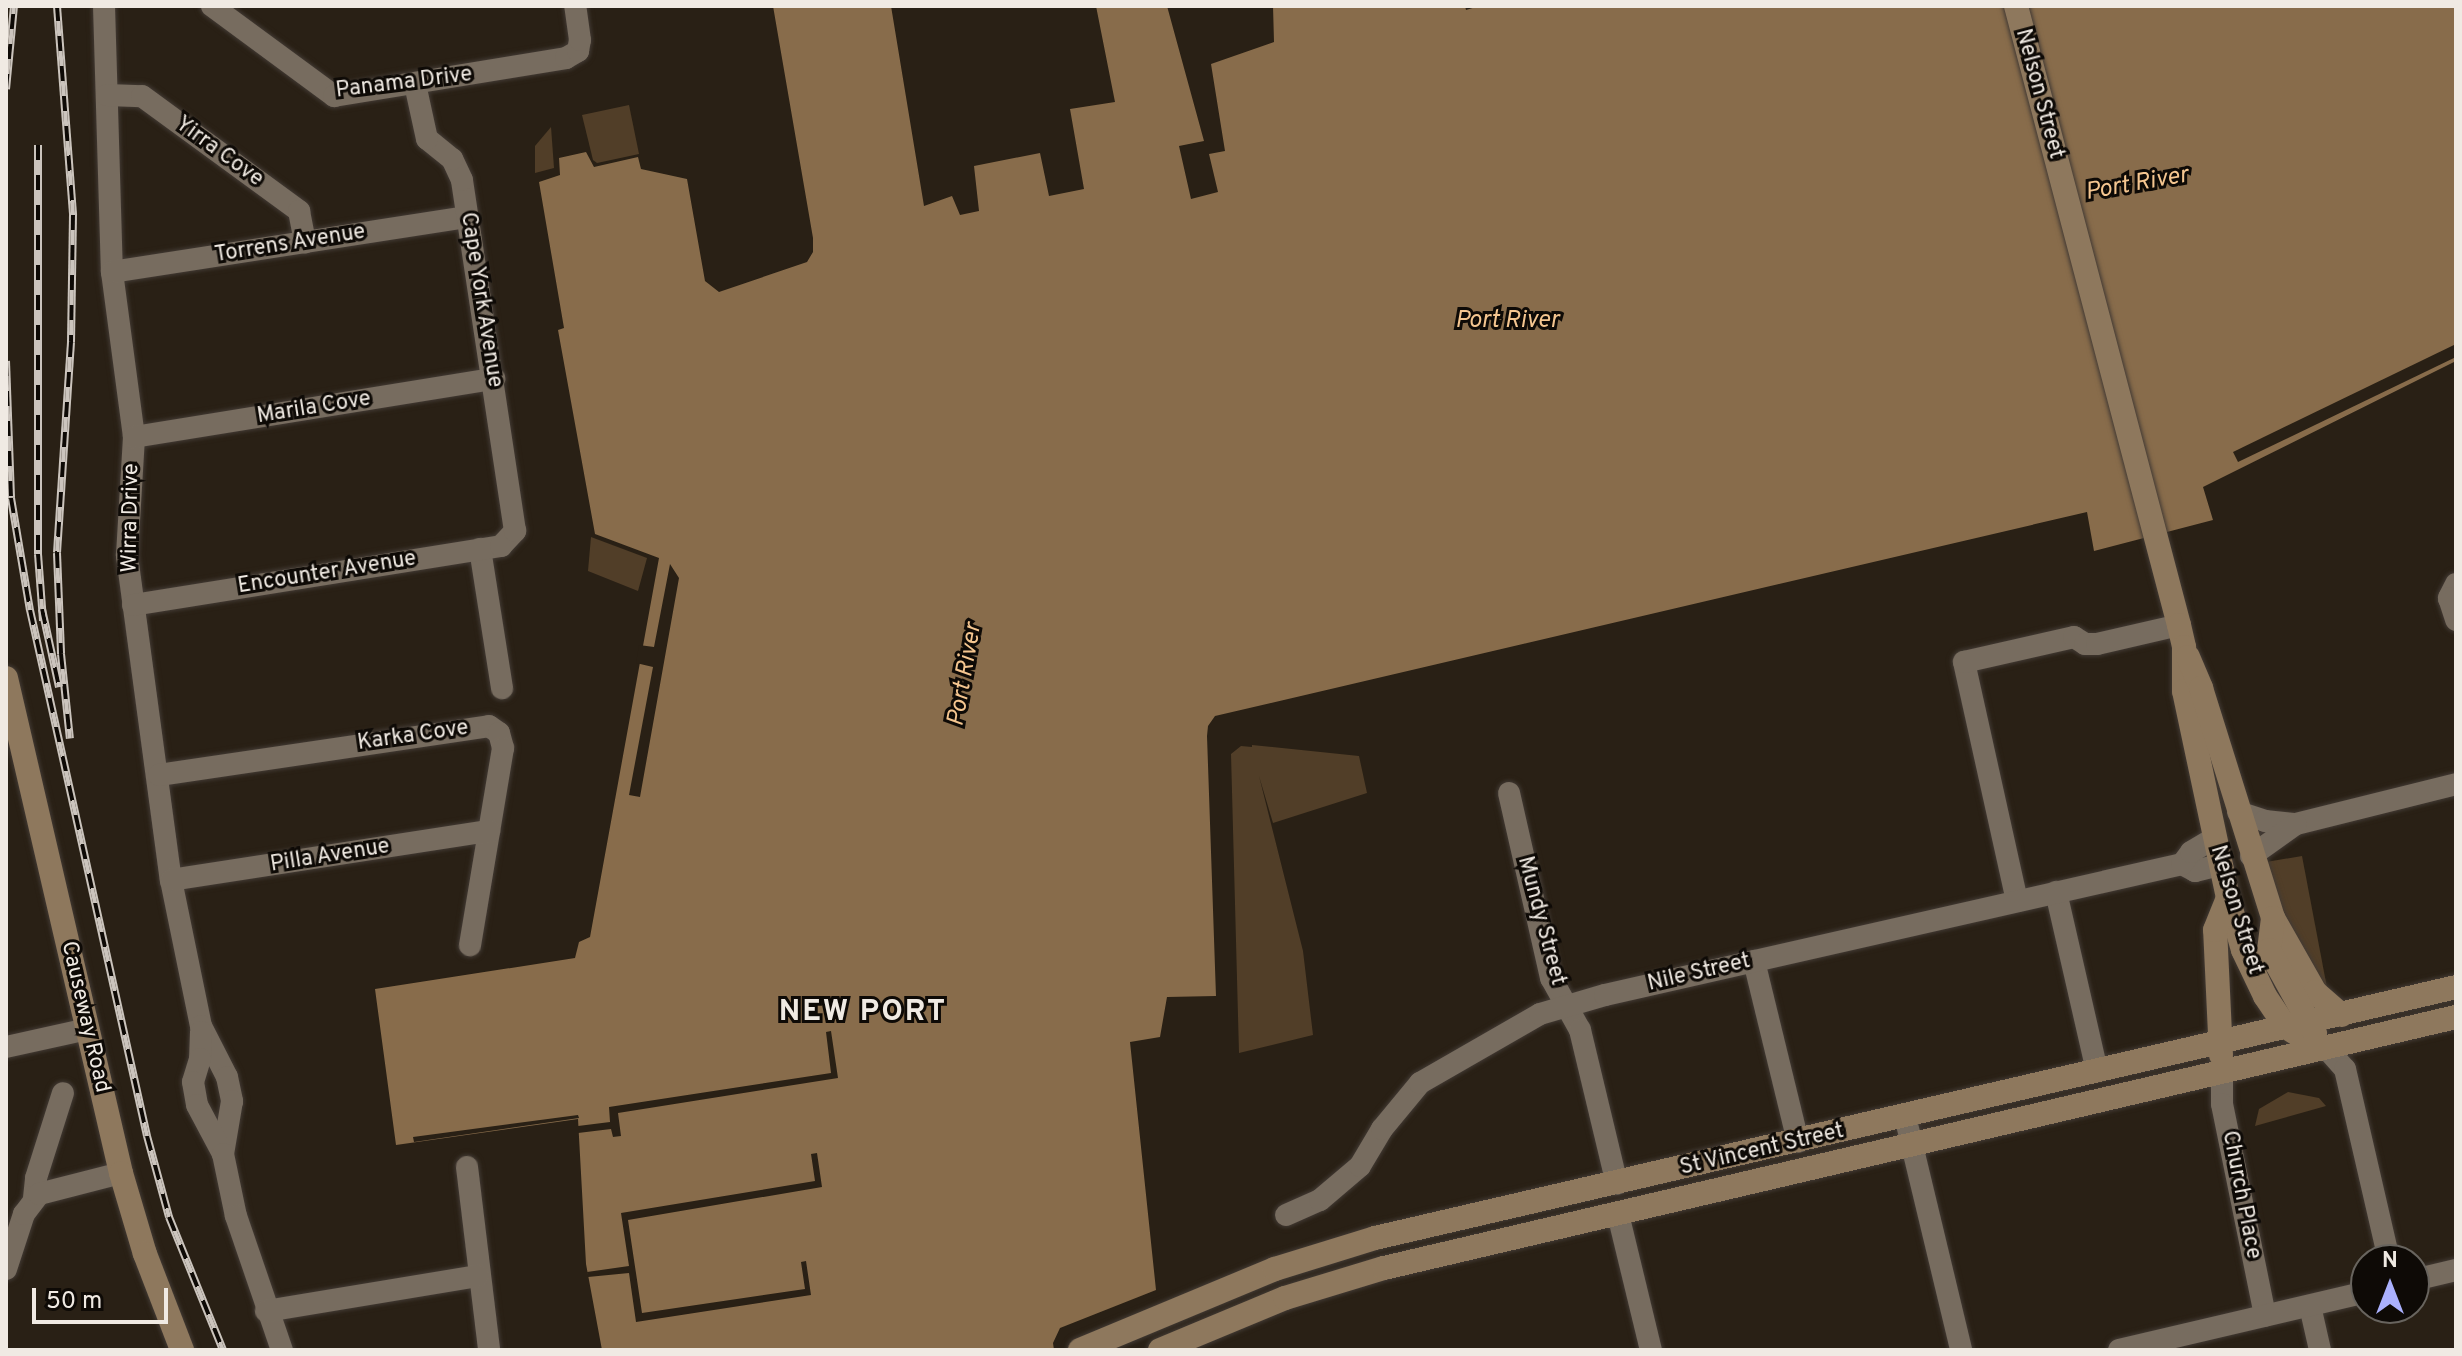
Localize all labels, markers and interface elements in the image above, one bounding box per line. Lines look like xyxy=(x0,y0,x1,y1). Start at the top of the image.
street label: Nelson Street xyxy=(2009,26,2069,162)
street label: Panama Drive xyxy=(334,62,474,104)
street label: Yirra Cove xyxy=(170,111,268,193)
water label: Port River xyxy=(2083,162,2191,208)
street label: Cape York Avenue xyxy=(454,210,508,390)
street label: Torrens Avenue xyxy=(212,219,368,269)
water label: Port River xyxy=(1455,308,1559,336)
street label: Marila Cove xyxy=(255,386,373,430)
street label: Wirra Drive xyxy=(117,463,145,573)
street label: Encounter Avenue xyxy=(235,546,419,600)
water label: Port River xyxy=(943,621,989,729)
street label: Karka Cove xyxy=(356,715,470,757)
street label: Pilla Avenue xyxy=(268,833,392,879)
street label: Nelson Street xyxy=(2204,842,2268,978)
street label: Mundy Street xyxy=(1511,854,1571,988)
street label: Causeway Road xyxy=(55,939,115,1095)
street label: Nile Street xyxy=(1645,948,1753,998)
district label: NEW PORT xyxy=(779,995,947,1031)
street label: St Vincent Street xyxy=(1677,1118,1847,1182)
street label: Church Place xyxy=(2216,1129,2266,1261)
north arrow xyxy=(2350,1244,2430,1324)
text: N xyxy=(2382,1248,2398,1275)
scale bar xyxy=(36,1272,172,1322)
text: 50 m xyxy=(46,1287,102,1317)

